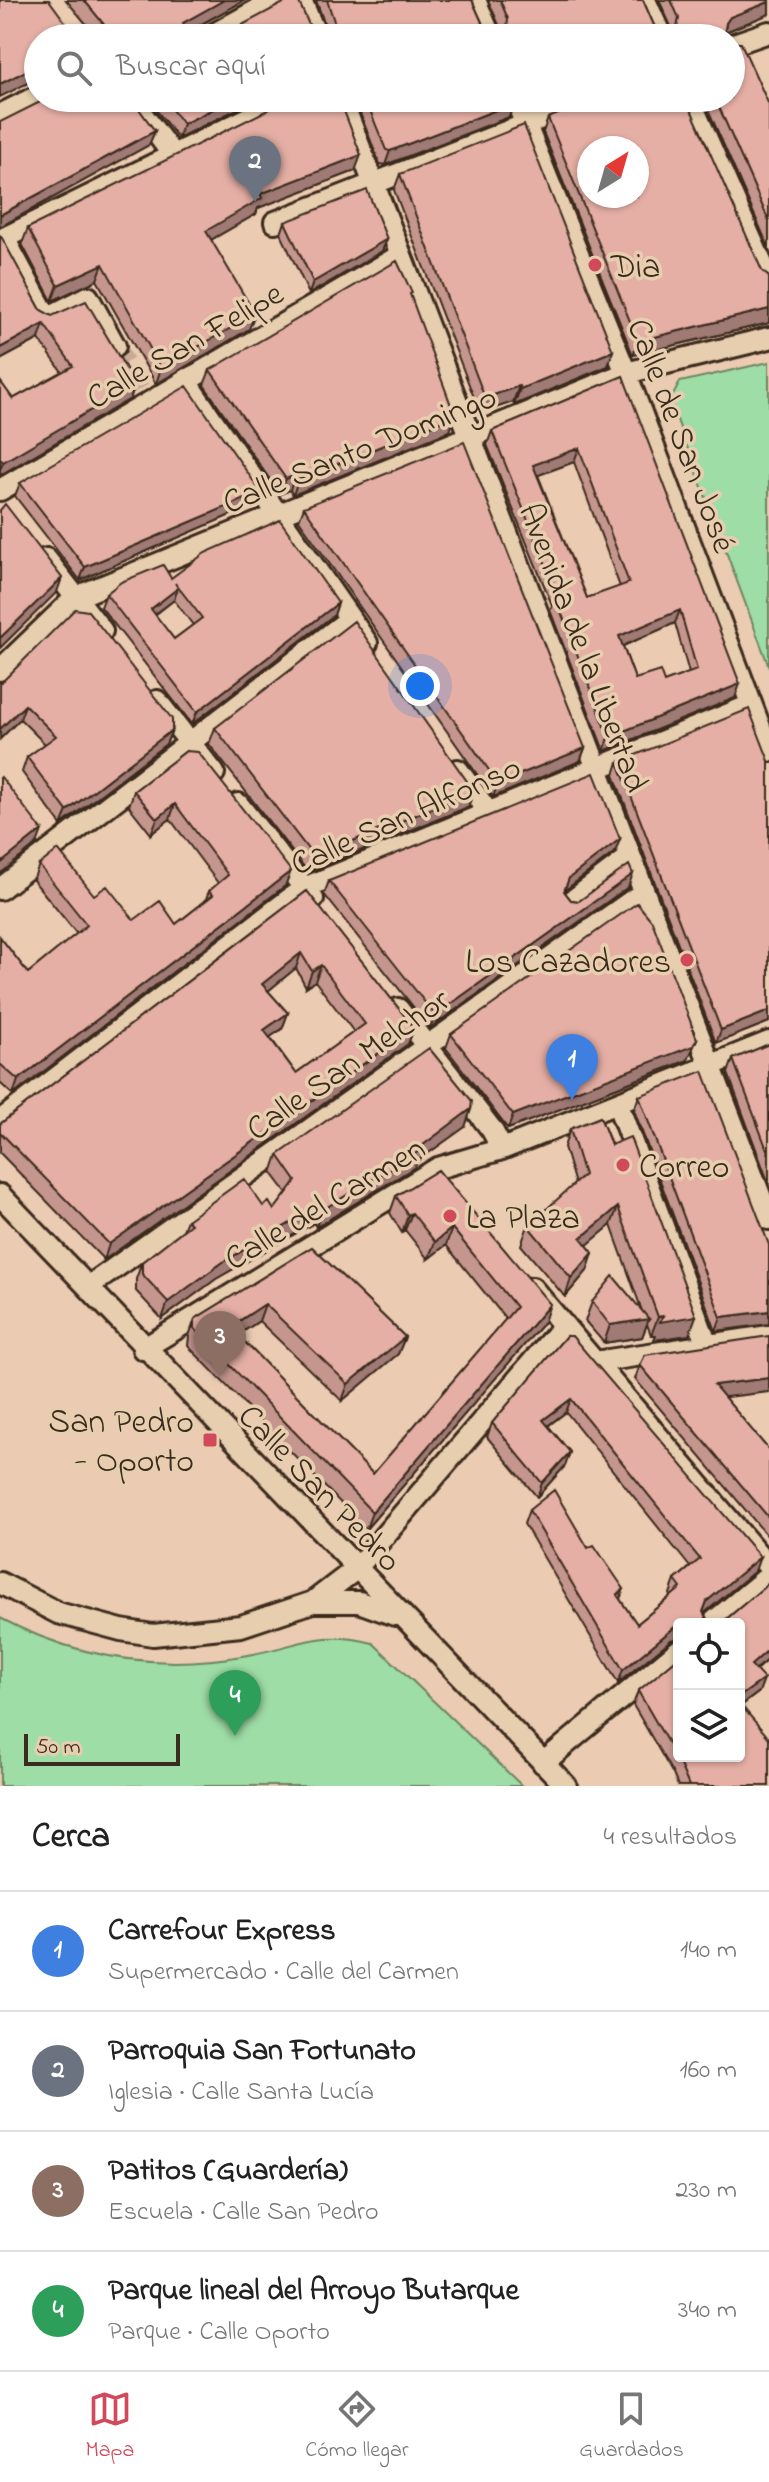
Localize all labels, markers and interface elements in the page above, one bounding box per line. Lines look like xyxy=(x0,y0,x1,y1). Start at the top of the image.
search box xyxy=(24,24,745,112)
icon: search xyxy=(52,46,96,90)
text: Buscar aquí xyxy=(116,46,266,90)
pin: 2 xyxy=(229,136,281,202)
north arrow xyxy=(577,136,649,208)
place label: Dia xyxy=(610,244,660,294)
marker: Dia xyxy=(586,256,604,274)
street label: Calle San Felipe xyxy=(78,270,295,424)
street label: Calle de San José xyxy=(612,312,747,562)
street label: Calle Santo Domingo xyxy=(216,374,505,530)
street label: Avenida de la Libertad xyxy=(503,497,659,800)
your location xyxy=(400,666,440,706)
street label: Calle San Alfonso xyxy=(283,744,530,891)
place label: Los Cazadores xyxy=(465,939,671,989)
marker: Los Cazadores xyxy=(678,951,696,969)
street label: Calle San Melchor xyxy=(237,977,462,1155)
pin: 1 xyxy=(546,1034,598,1100)
street label: Calle del Carmen xyxy=(216,1126,436,1285)
place label: Correo xyxy=(639,1144,729,1194)
marker: Correo xyxy=(614,1156,632,1174)
place label: La Plaza xyxy=(466,1195,580,1245)
marker: La Plaza xyxy=(441,1207,459,1225)
pin: 3 xyxy=(194,1311,246,1377)
street label: Calle San Pedro xyxy=(224,1394,412,1585)
place label: San Pedro - Oporto xyxy=(48,1399,194,1488)
marker: San Pedro - Oporto xyxy=(201,1431,219,1449)
map controls xyxy=(673,1618,745,1762)
button: locate xyxy=(673,1618,745,1690)
pin: 4 xyxy=(209,1670,261,1736)
button: layers xyxy=(673,1690,745,1762)
scale bar xyxy=(24,1730,180,1766)
text: 50 m xyxy=(36,1732,81,1764)
text: Cerca xyxy=(32,1813,110,1863)
text: 4 resultados xyxy=(604,1819,737,1857)
text: Carrefour Express xyxy=(108,1910,336,1954)
text: 1 xyxy=(54,1932,62,1970)
text: 140 m xyxy=(680,1932,737,1970)
text: Supermercado · Calle del Carmen xyxy=(108,1954,459,1992)
text: Parroquia San Fortunato xyxy=(108,2030,416,2074)
text: 2 xyxy=(52,2052,64,2090)
text: 160 m xyxy=(679,2052,737,2090)
text: Iglesia · Calle Santa Lucía xyxy=(108,2074,374,2112)
text: Patitos (Guardería) xyxy=(108,2150,348,2194)
text: 3 xyxy=(53,2172,63,2210)
text: 230 m xyxy=(675,2172,737,2210)
text: Escuela · Calle San Pedro xyxy=(108,2194,379,2232)
text: Parque lineal del Arroyo Butarque xyxy=(108,2270,519,2314)
text: 4 xyxy=(53,2292,63,2330)
text: 340 m xyxy=(678,2292,737,2330)
text: Parque · Calle Oporto xyxy=(108,2314,330,2352)
tab: Mapa xyxy=(85,2387,134,2467)
tab: Cómo llegar xyxy=(305,2387,409,2467)
tab: Guardados xyxy=(579,2387,684,2467)

